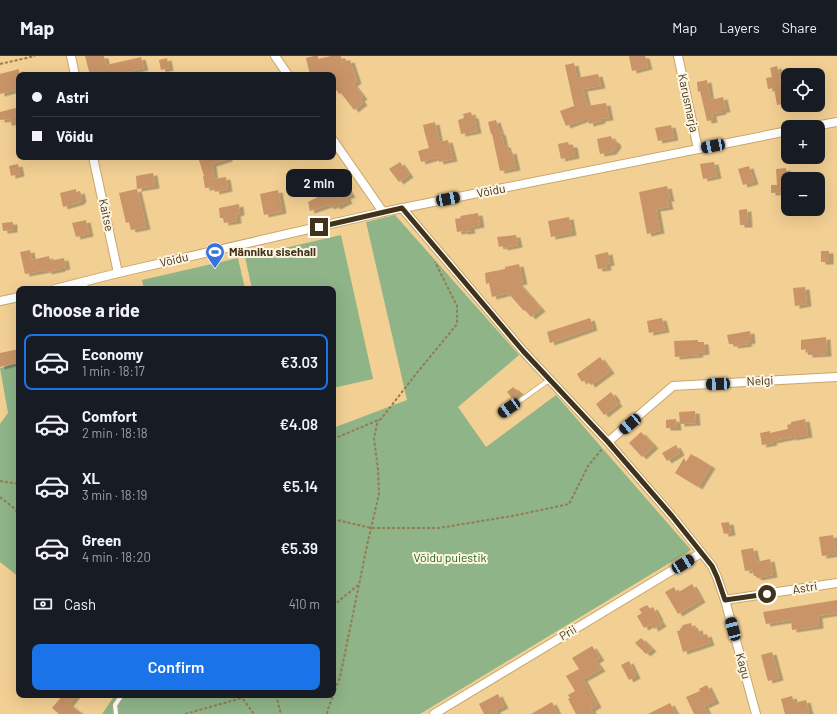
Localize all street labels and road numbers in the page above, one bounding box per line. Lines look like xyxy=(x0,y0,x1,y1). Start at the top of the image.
street label: Karusmarja xyxy=(676,72,702,133)
street label: Võidu xyxy=(475,180,506,200)
street label: Kaitse xyxy=(97,197,117,232)
street label: Võidu xyxy=(158,249,189,269)
street label: Nelgi xyxy=(746,372,774,388)
street label: Astri xyxy=(791,578,818,596)
street label: Prii xyxy=(556,622,579,643)
street label: Kagu xyxy=(734,651,754,680)

